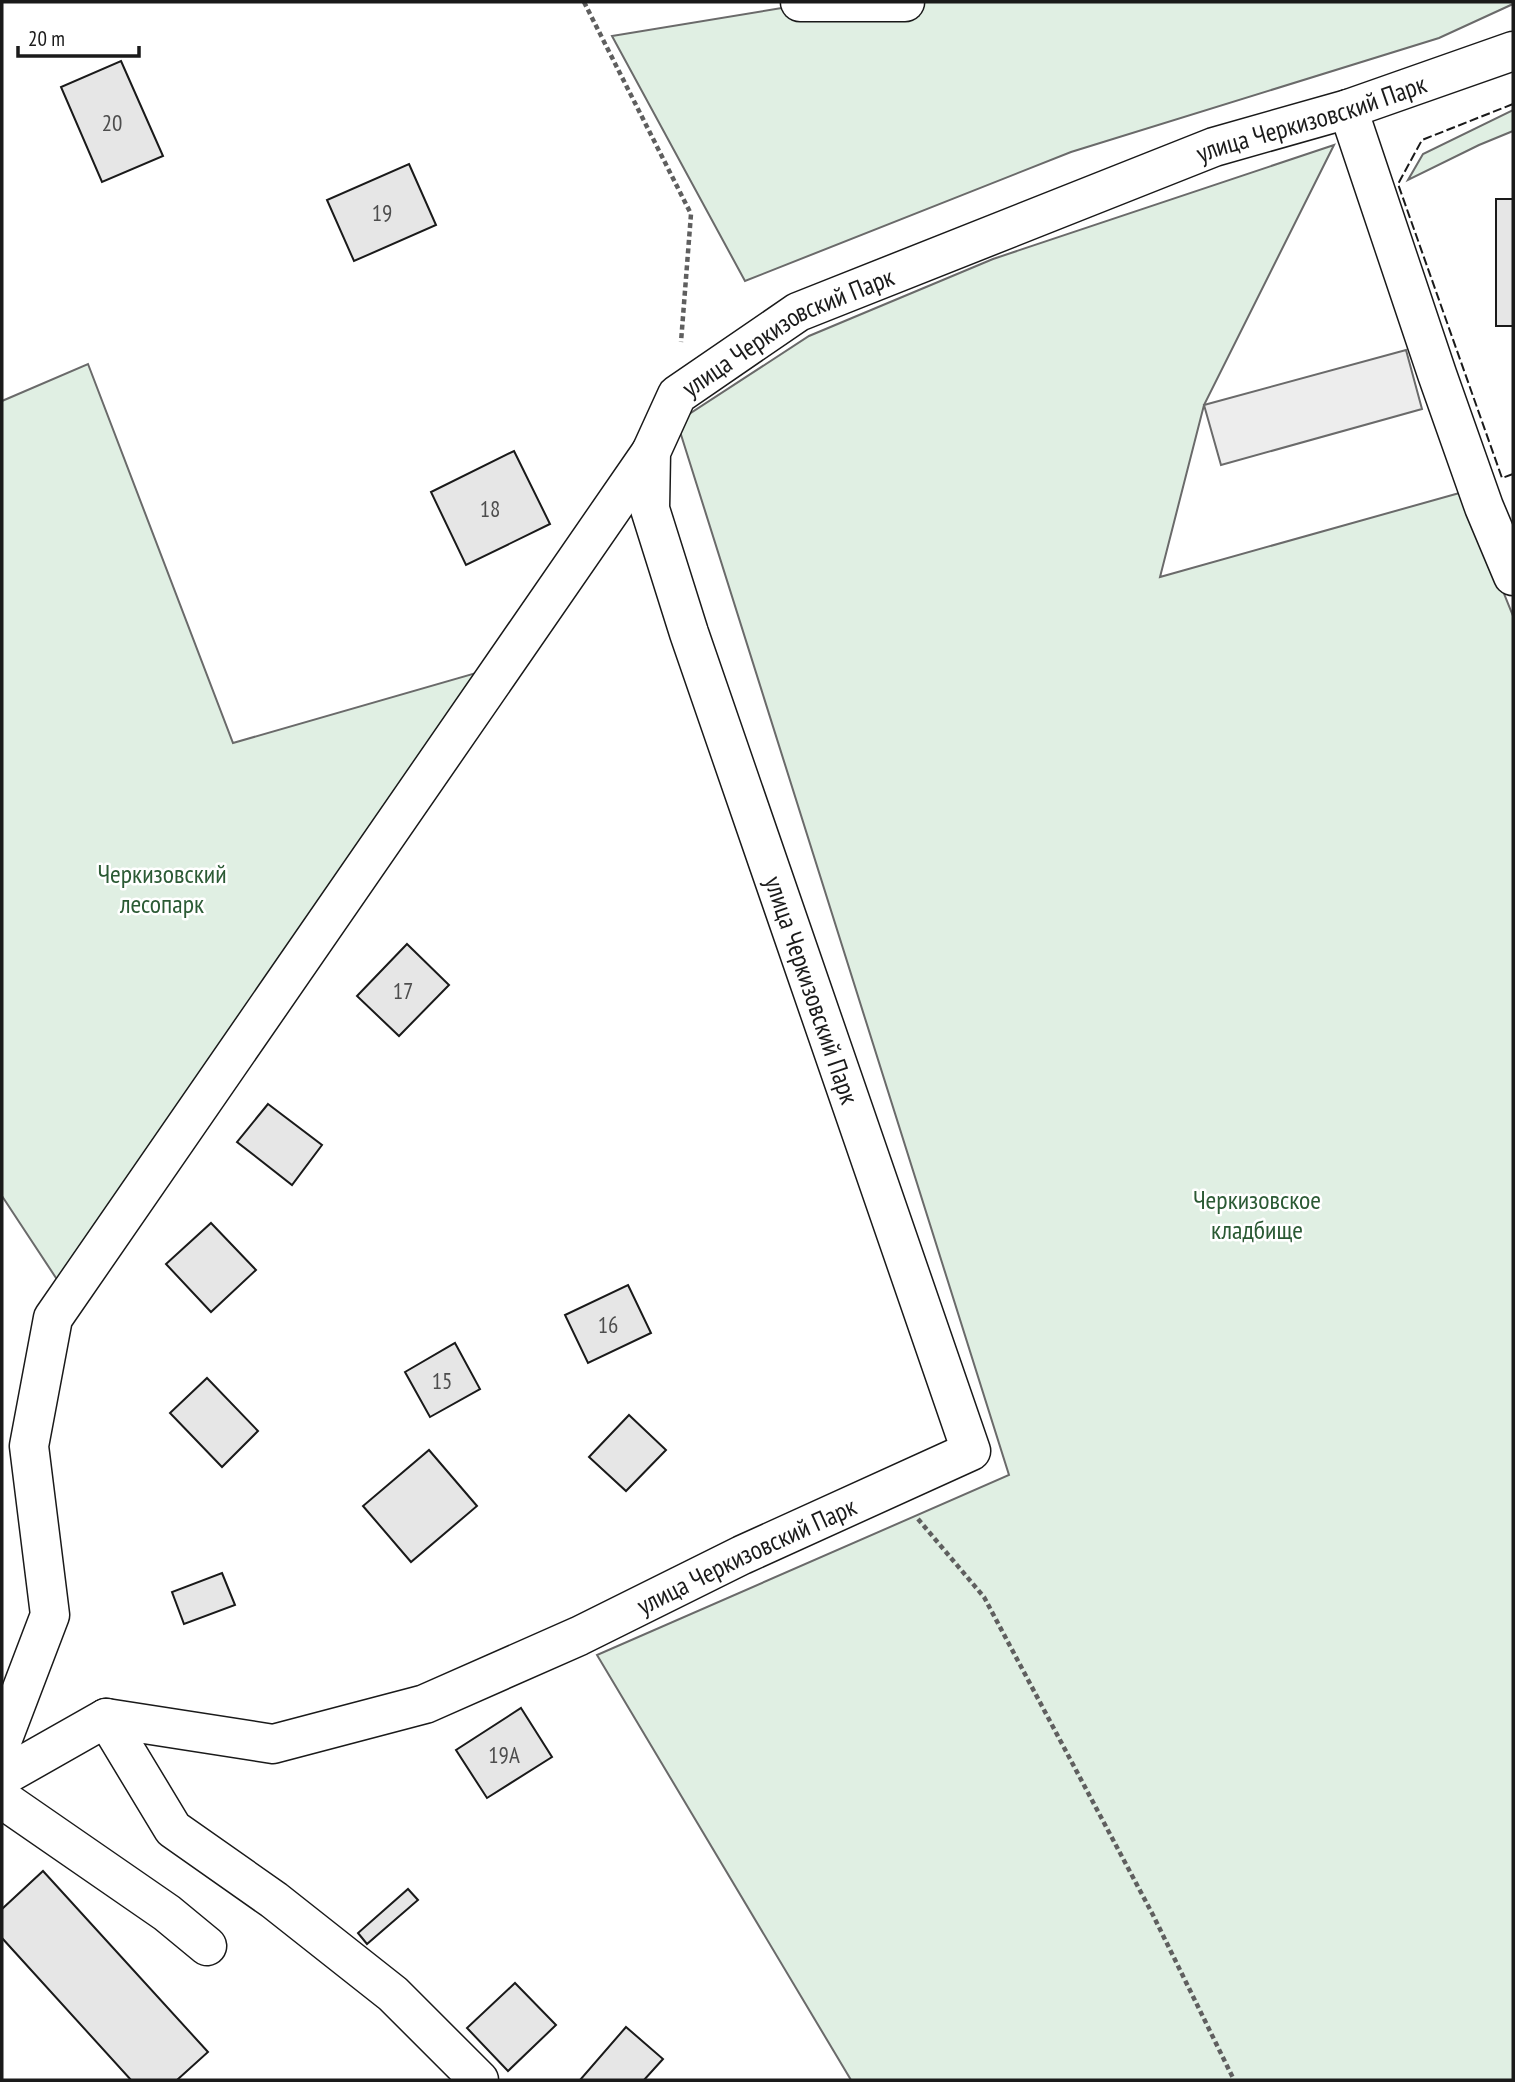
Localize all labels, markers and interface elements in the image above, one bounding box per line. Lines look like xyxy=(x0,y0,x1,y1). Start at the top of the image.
scale bar xyxy=(18,14,138,58)
text: 20 m xyxy=(28,25,65,52)
street label: улица Черкизовский Парк xyxy=(1191,66,1430,169)
house number: 20 xyxy=(102,108,122,137)
house number: 19 xyxy=(372,198,392,227)
street label: улица Черкизовский Парк xyxy=(675,259,898,404)
house number: 18 xyxy=(480,494,500,523)
park label: Черкизовский лесопарк xyxy=(97,857,227,920)
street label: улица Черкизовский Парк xyxy=(757,872,867,1108)
house number: 17 xyxy=(393,976,413,1005)
park label: Черкизовское кладбище xyxy=(1193,1183,1321,1246)
house number: 16 xyxy=(598,1310,618,1339)
house number: 15 xyxy=(432,1366,452,1395)
street label: улица Черкизовский Парк xyxy=(631,1489,861,1621)
house number: 19А xyxy=(488,1740,520,1769)

